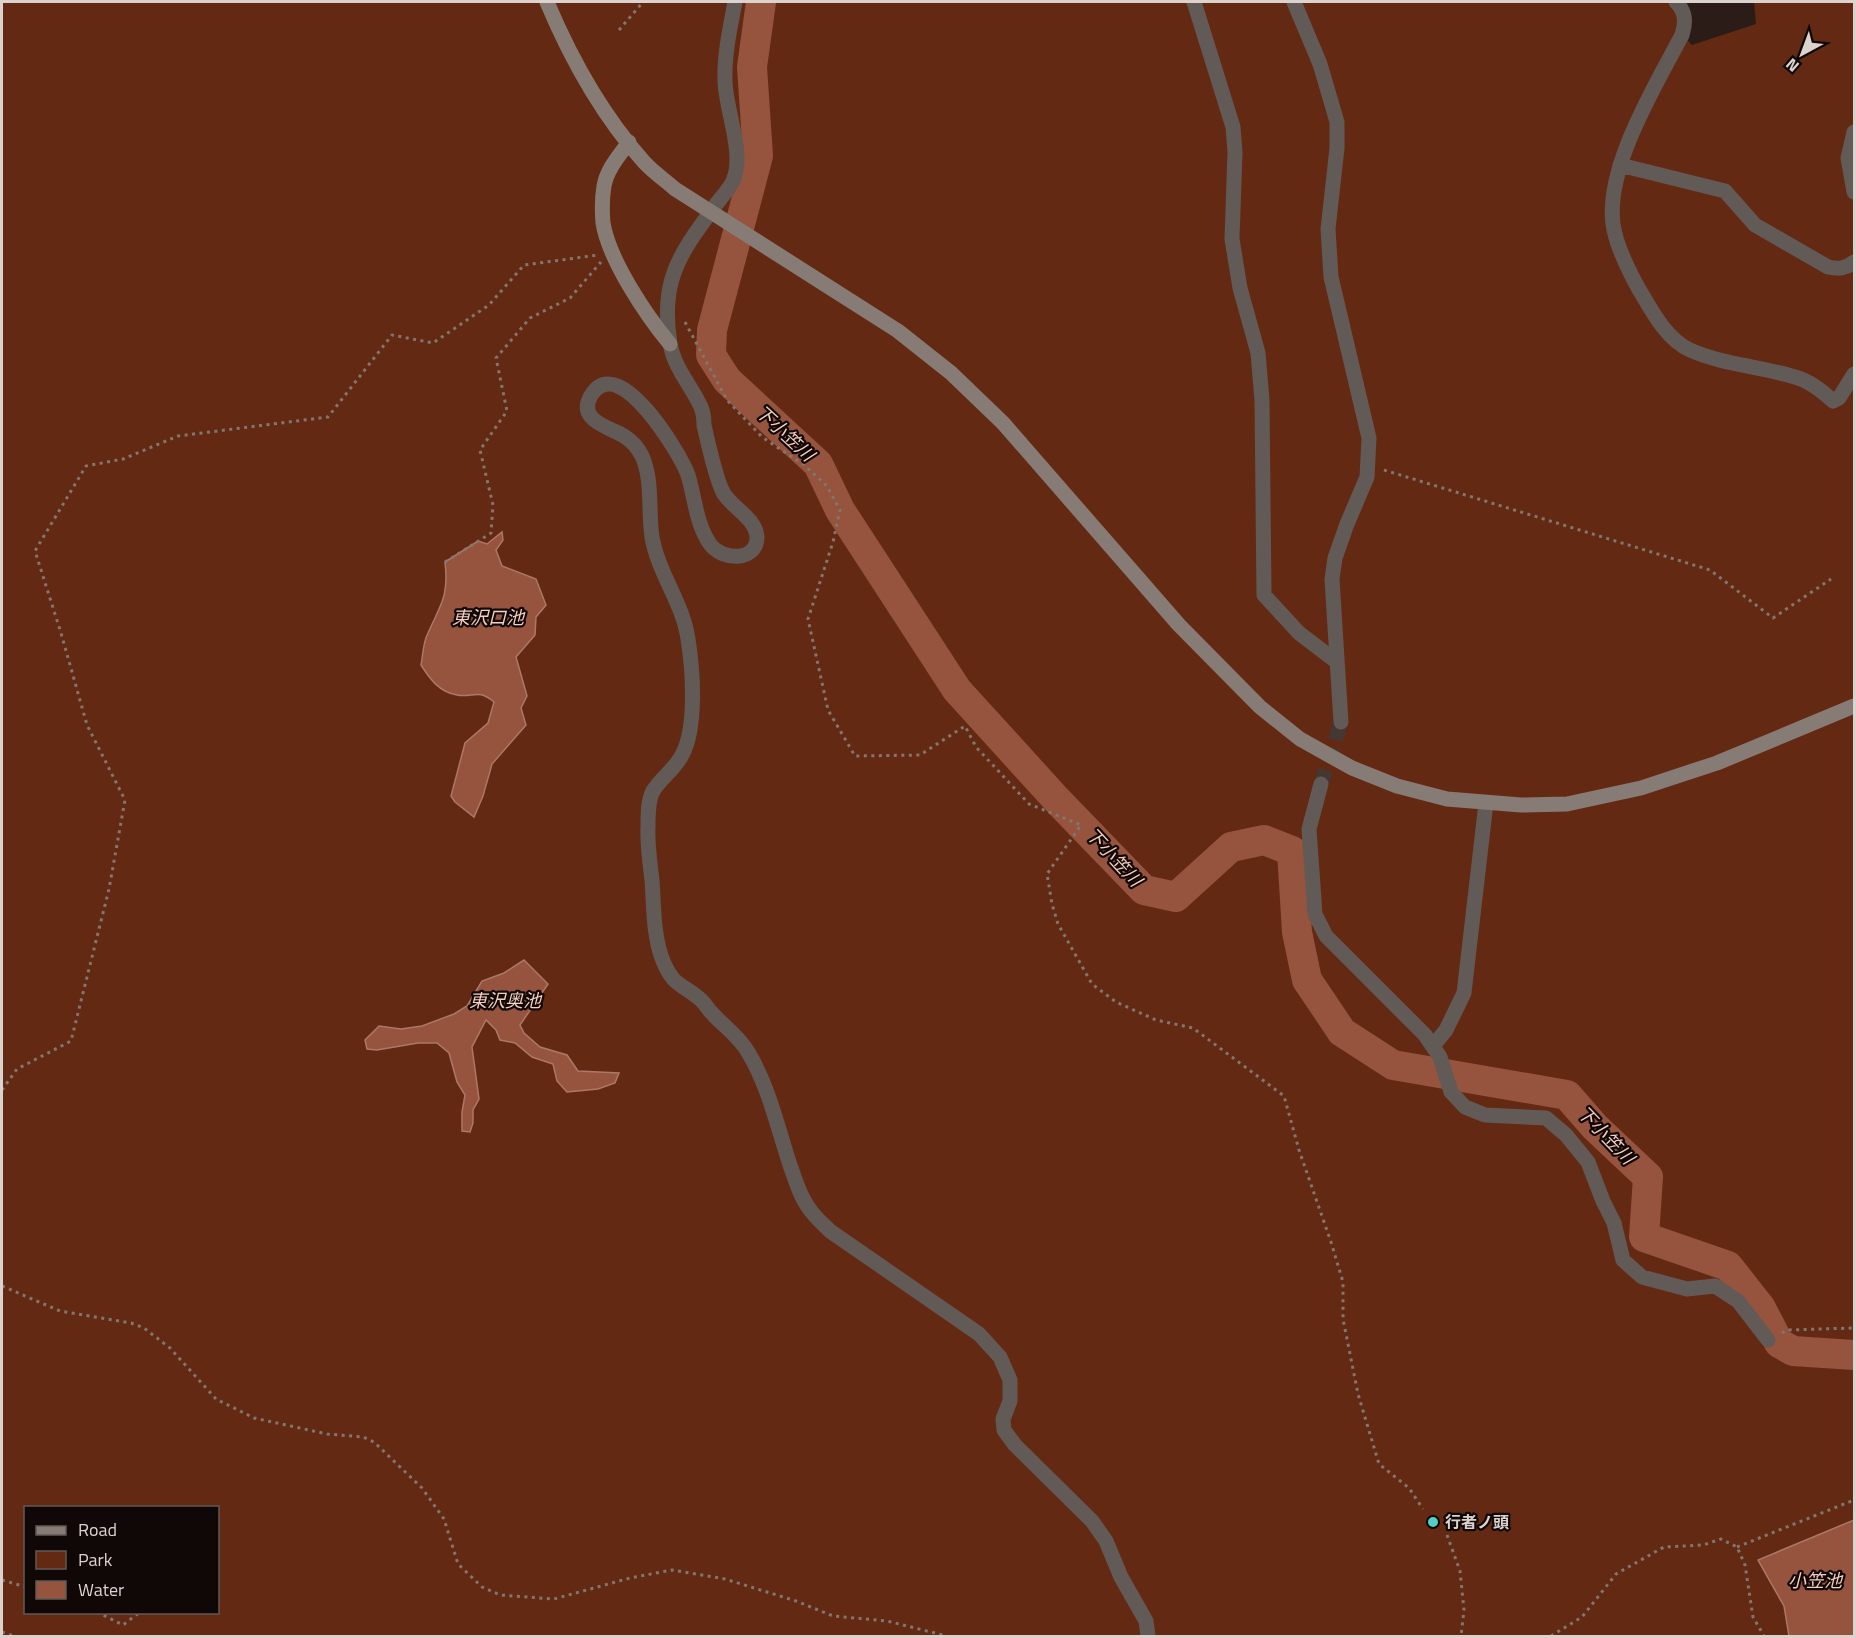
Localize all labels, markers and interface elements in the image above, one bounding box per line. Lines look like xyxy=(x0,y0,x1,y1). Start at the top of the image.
north arrow xyxy=(1772,24,1832,84)
text: N xyxy=(1780,53,1804,78)
water label: 下小笠川 xyxy=(749,399,822,469)
water label: 東沢口池 xyxy=(452,604,526,631)
water label: 下小笠川 xyxy=(1080,821,1150,894)
water label: 東沢奥池 xyxy=(469,987,543,1014)
water label: 下小笠川 xyxy=(1571,1100,1642,1172)
legend xyxy=(24,1506,219,1614)
place label: 行者ノ頭 xyxy=(1445,1510,1509,1534)
marker: 行者ノ頭 xyxy=(1426,1515,1440,1529)
text: Road xyxy=(78,1516,117,1543)
text: Park xyxy=(78,1546,113,1573)
water label: 小笠池 xyxy=(1788,1567,1844,1594)
text: Water xyxy=(78,1576,124,1603)

